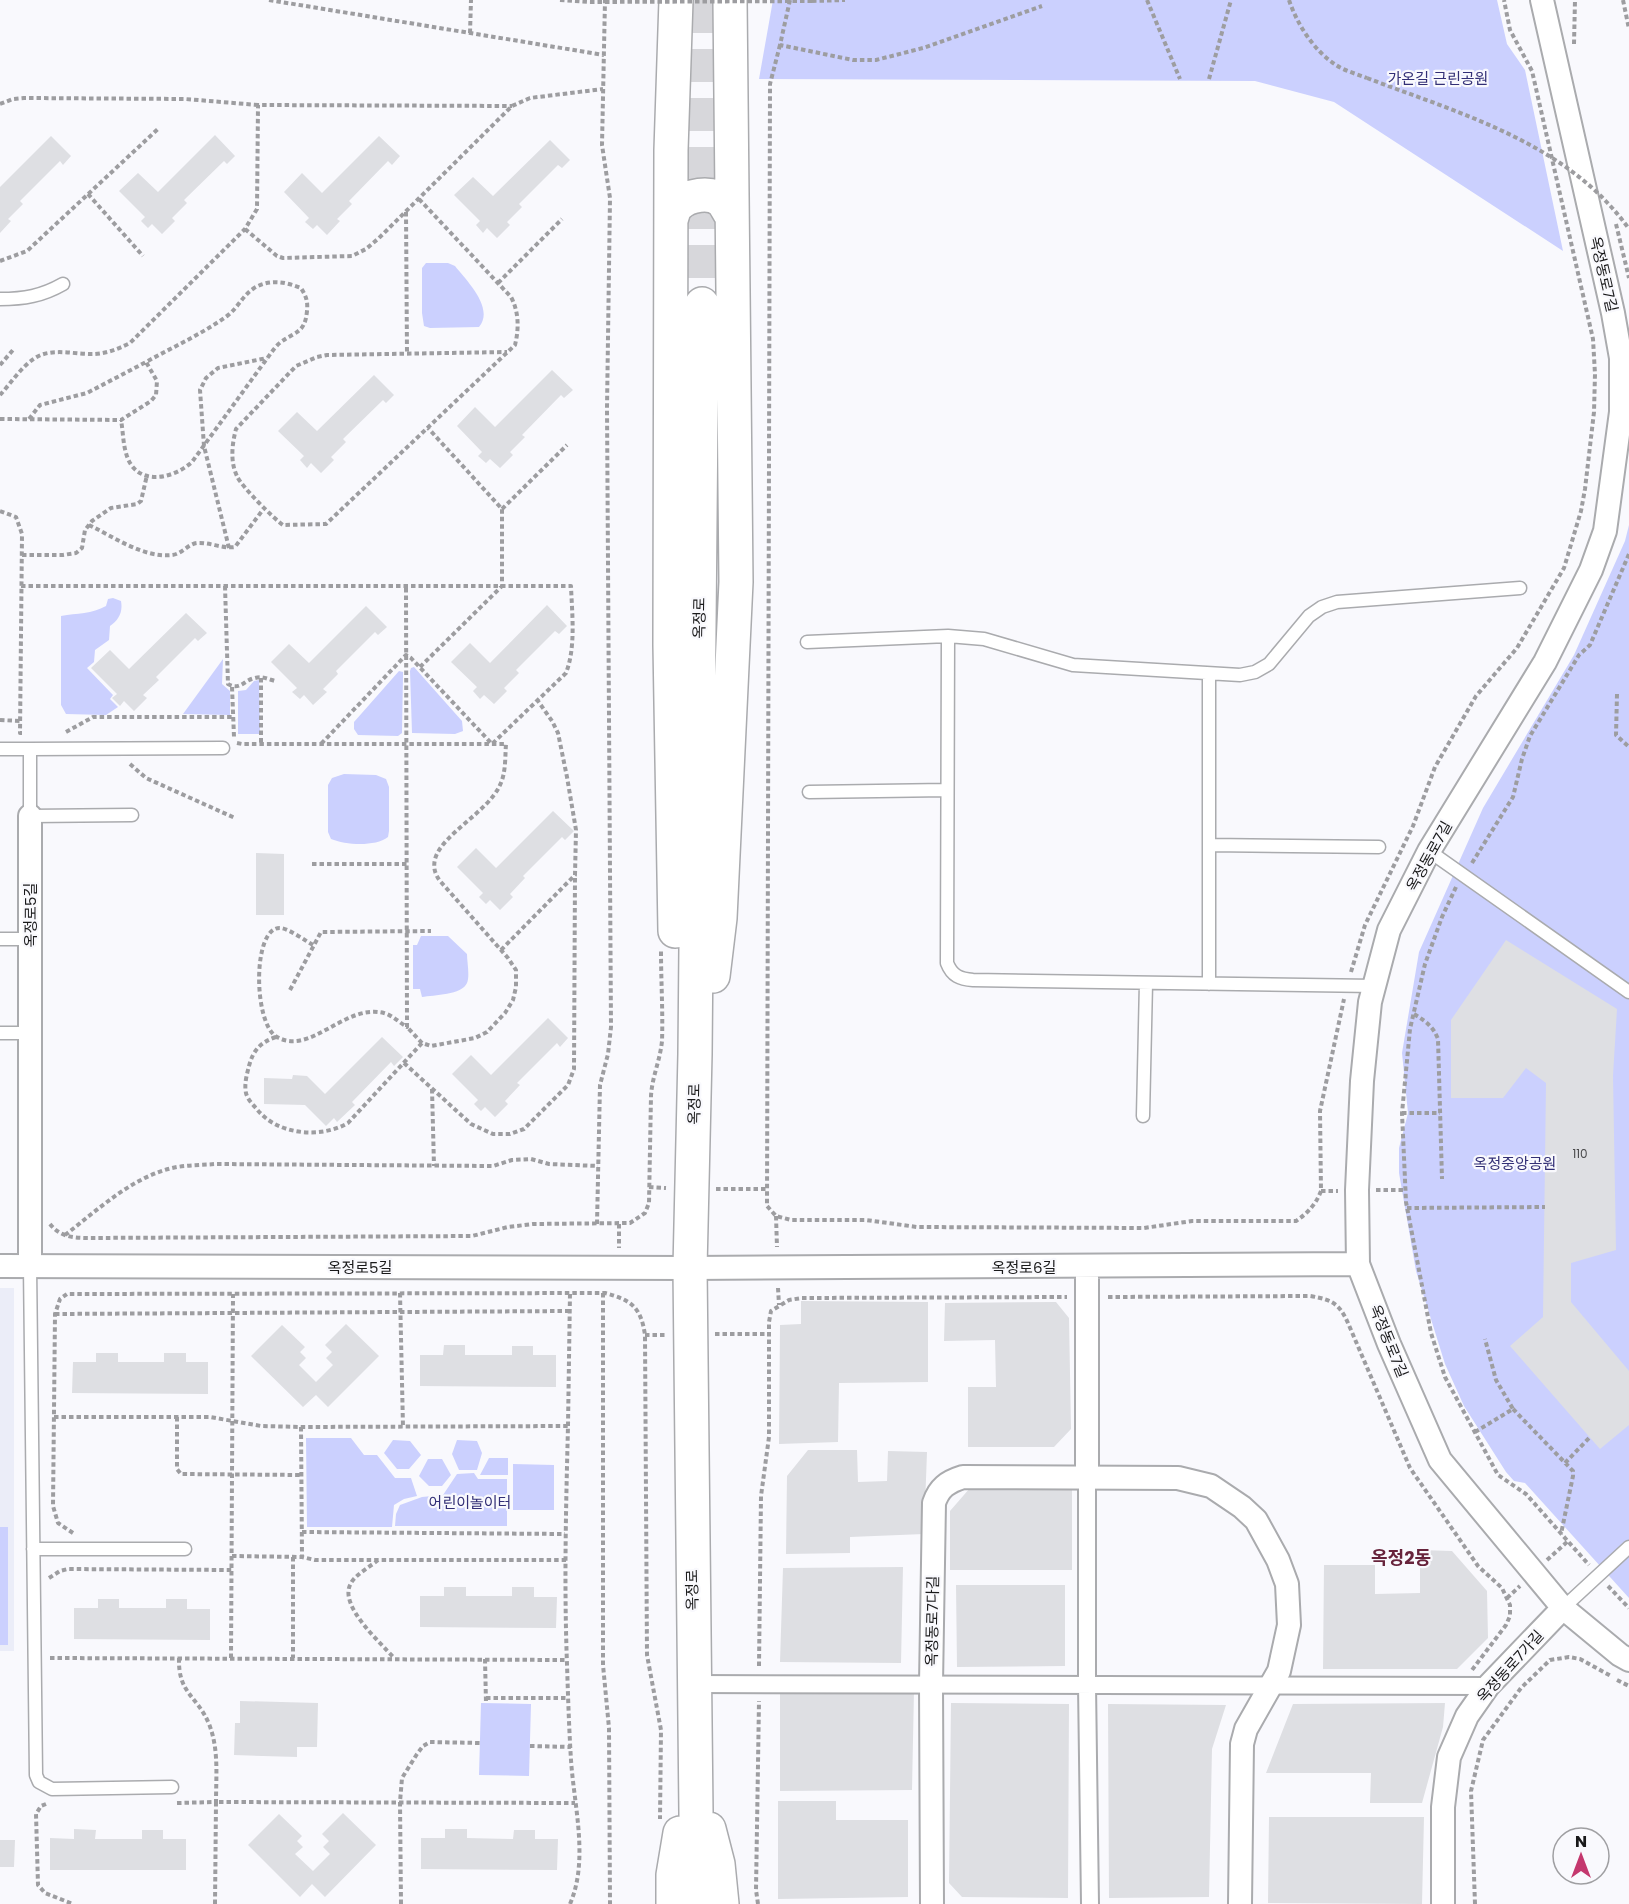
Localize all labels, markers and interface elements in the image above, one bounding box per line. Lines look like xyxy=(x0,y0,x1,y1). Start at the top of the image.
park label: 가온길 근린공원 xyxy=(1388,68,1488,89)
street label: 옥정동로7길 xyxy=(1585,234,1623,314)
street label: 옥정로 xyxy=(688,597,710,639)
street label: 옥정동로7길 xyxy=(1401,817,1457,895)
street label: 옥정로5길 xyxy=(20,883,41,947)
street label: 옥정로 xyxy=(683,1083,705,1125)
house number: 110 xyxy=(1572,1145,1588,1162)
park label: 옥정중앙공원 xyxy=(1474,1153,1556,1174)
street label: 옥정로5길 xyxy=(328,1257,392,1278)
street label: 옥정로6길 xyxy=(992,1257,1056,1278)
street label: 옥정동로7길 xyxy=(1365,1301,1413,1381)
park label: 어린이놀이터 xyxy=(429,1492,511,1513)
district label: 옥정2동 xyxy=(1371,1545,1431,1570)
street label: 옥정로 xyxy=(681,1569,703,1611)
street label: 옥정동로7다길 xyxy=(921,1575,943,1667)
street label: 옥정동로7가길 xyxy=(1472,1625,1548,1707)
north arrow xyxy=(1551,1826,1611,1886)
text: N xyxy=(1575,1830,1587,1853)

